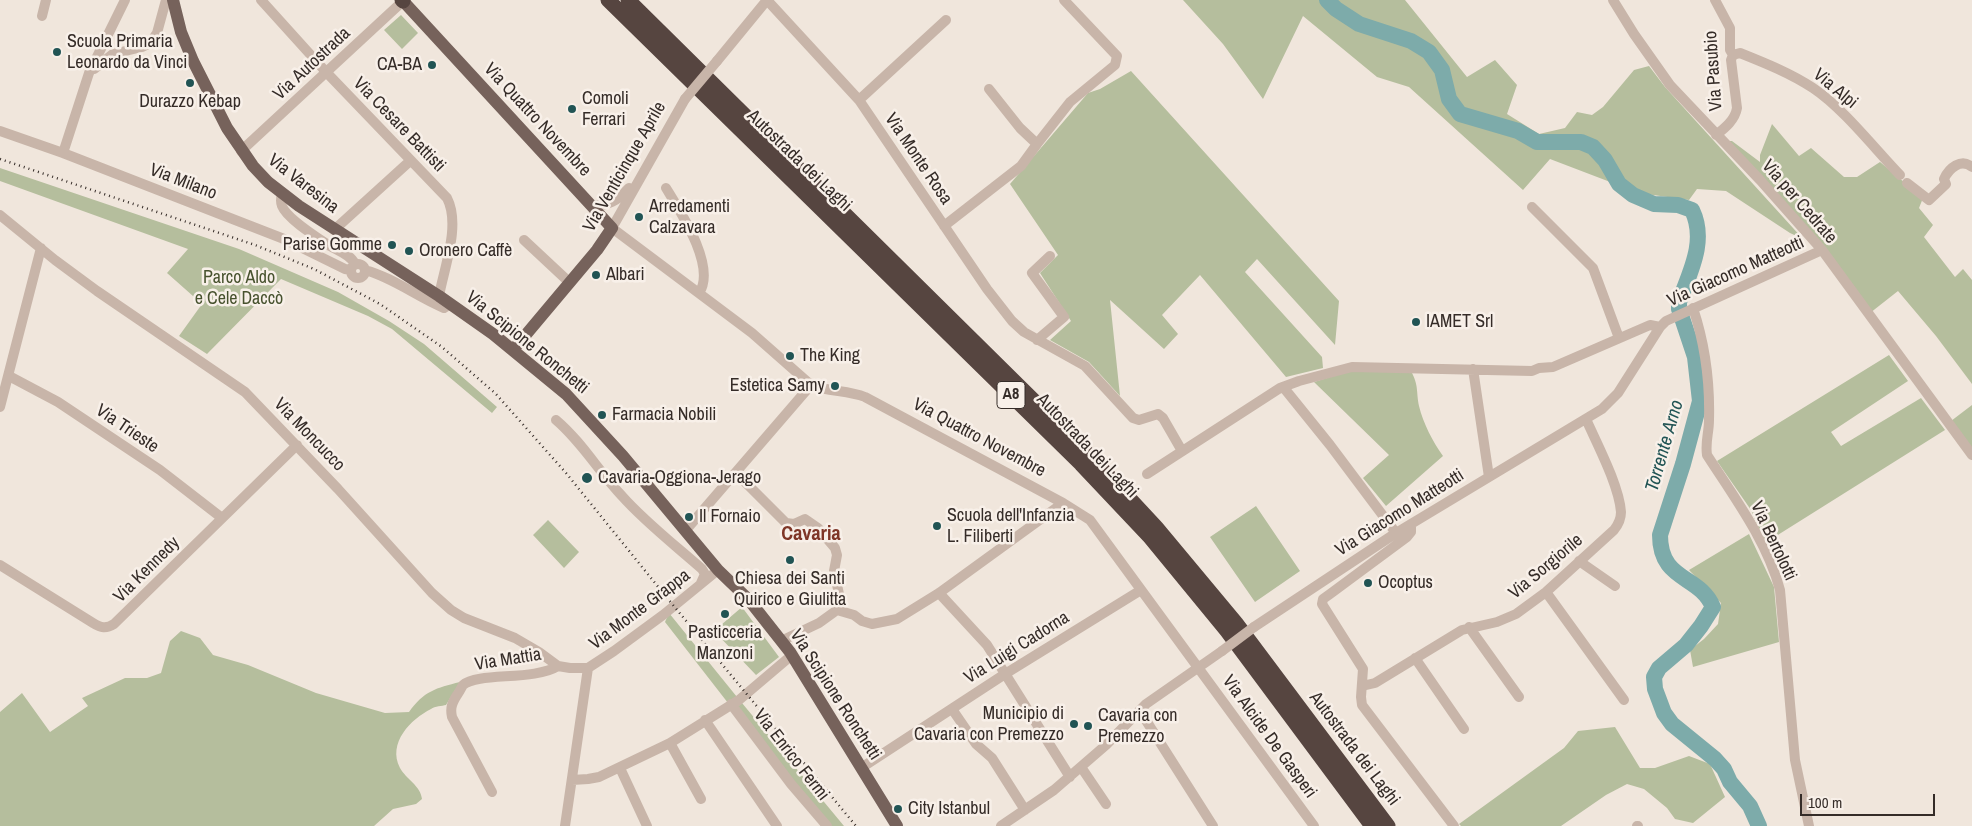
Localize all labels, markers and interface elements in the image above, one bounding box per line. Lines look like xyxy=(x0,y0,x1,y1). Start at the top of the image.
street label: Via Autostrada xyxy=(269,23,355,105)
street label: Via Pasubio xyxy=(1700,30,1728,112)
place label: Scuola Primaria Leonardo da Vinci xyxy=(67,31,187,74)
marker: Scuola Primaria Leonardo da Vinci xyxy=(51,46,63,58)
place label: CA-BA xyxy=(377,54,422,76)
marker: CA-BA xyxy=(426,59,438,71)
street label: Via Quattro Novembre xyxy=(479,59,595,181)
street label: Via Alpi xyxy=(1808,64,1862,114)
street label: Via Cesare Battisti xyxy=(348,73,450,177)
marker: Durazzo Kebap xyxy=(184,77,196,89)
place label: Comoli Ferrari xyxy=(582,88,629,130)
place label: Durazzo Kebap xyxy=(139,91,241,113)
street label: Via Venticinque Aprile xyxy=(579,98,671,236)
marker: Comoli Ferrari xyxy=(566,103,578,115)
street label: Autostrada dei Laghi xyxy=(742,106,856,216)
street label: Via Monte Rosa xyxy=(880,109,956,209)
street label: Via Varesina xyxy=(263,150,343,218)
street label: Via per Cedrate xyxy=(1757,156,1841,248)
street label: Via Milano xyxy=(146,159,220,205)
place label: Arredamenti Calzavara xyxy=(649,196,730,238)
marker: Arredamenti Calzavara xyxy=(633,211,645,223)
street label: Via Giacomo Matteotti xyxy=(1664,232,1808,312)
place label: Parise Gomme xyxy=(283,234,382,256)
marker: Parise Gomme xyxy=(386,239,398,251)
place label: Oronero Caffè xyxy=(419,240,512,262)
marker: Oronero Caffè xyxy=(403,245,415,257)
place label: Albari xyxy=(606,264,645,286)
park label: Parco Aldo e Cele Daccò xyxy=(195,267,283,310)
marker: Albari xyxy=(590,269,602,281)
street label: Via Scipione Ronchetti xyxy=(461,287,593,399)
place label: IAMET Srl xyxy=(1426,311,1493,333)
marker: IAMET Srl xyxy=(1410,316,1422,328)
place label: The King xyxy=(800,345,860,367)
marker: The King xyxy=(784,350,796,362)
place label: Estetica Samy xyxy=(730,375,825,397)
marker: Estetica Samy xyxy=(829,380,841,392)
road number: A8 xyxy=(997,382,1025,408)
street label: Autostrada dei Laghi xyxy=(1032,389,1142,503)
street label: Via Moncucco xyxy=(269,394,349,476)
street label: Via Quattro Novembre xyxy=(909,394,1049,482)
water label: Torrente Arno xyxy=(1641,398,1689,494)
street label: Via Trieste xyxy=(91,400,163,458)
place label: Farmacia Nobili xyxy=(612,404,716,426)
marker: Farmacia Nobili xyxy=(596,409,608,421)
street label: Via Giacomo Matteotti xyxy=(1332,465,1468,561)
place label: Cavaria-Oggiona-Jerago xyxy=(598,467,761,489)
marker: Cavaria-Oggiona-Jerago xyxy=(580,471,594,485)
street label: Via Bertolotti xyxy=(1745,498,1801,584)
place label: Scuola dell'Infanzia L. Filiberti xyxy=(947,505,1075,548)
place label: Il Fornaio xyxy=(699,506,761,528)
marker: Il Fornaio xyxy=(683,511,695,523)
marker: Scuola dell'Infanzia L. Filiberti xyxy=(931,520,943,532)
district label: Cavaria xyxy=(781,523,841,547)
street label: Via Sorgiorile xyxy=(1505,530,1587,604)
street label: Via Kennedy xyxy=(110,533,184,607)
marker: Chiesa dei Santi Quirico e Giulitta xyxy=(784,554,796,566)
street label: Via Monte Grappa xyxy=(585,565,695,655)
place label: Chiesa dei Santi Quirico e Giulitta xyxy=(734,568,846,610)
place label: Ocoptus xyxy=(1378,572,1433,594)
marker: Ocoptus xyxy=(1362,577,1374,589)
street label: Via Luigi Cadorna xyxy=(961,607,1073,689)
marker: Pasticceria Manzoni xyxy=(719,608,731,620)
place label: Pasticceria Manzoni xyxy=(688,622,762,664)
street label: Via Scipione Ronchetti xyxy=(785,626,885,764)
street label: Via Mattia xyxy=(473,644,543,676)
street label: Via Alcide De Gasperi xyxy=(1217,671,1321,803)
street label: Autostrada dei Laghi xyxy=(1304,688,1404,810)
place label: Municipio di Cavaria con Premezzo xyxy=(914,703,1064,746)
street label: Via Enrico Fermi xyxy=(748,705,834,805)
place label: Cavaria con Premezzo xyxy=(1098,705,1178,748)
marker: Municipio di Cavaria con Premezzo xyxy=(1068,718,1080,730)
marker: Cavaria con Premezzo xyxy=(1082,720,1094,732)
scale bar xyxy=(1802,784,1937,816)
text: 100 m xyxy=(1808,792,1842,813)
place label: City Istanbul xyxy=(908,798,990,820)
marker: City Istanbul xyxy=(892,803,904,815)

